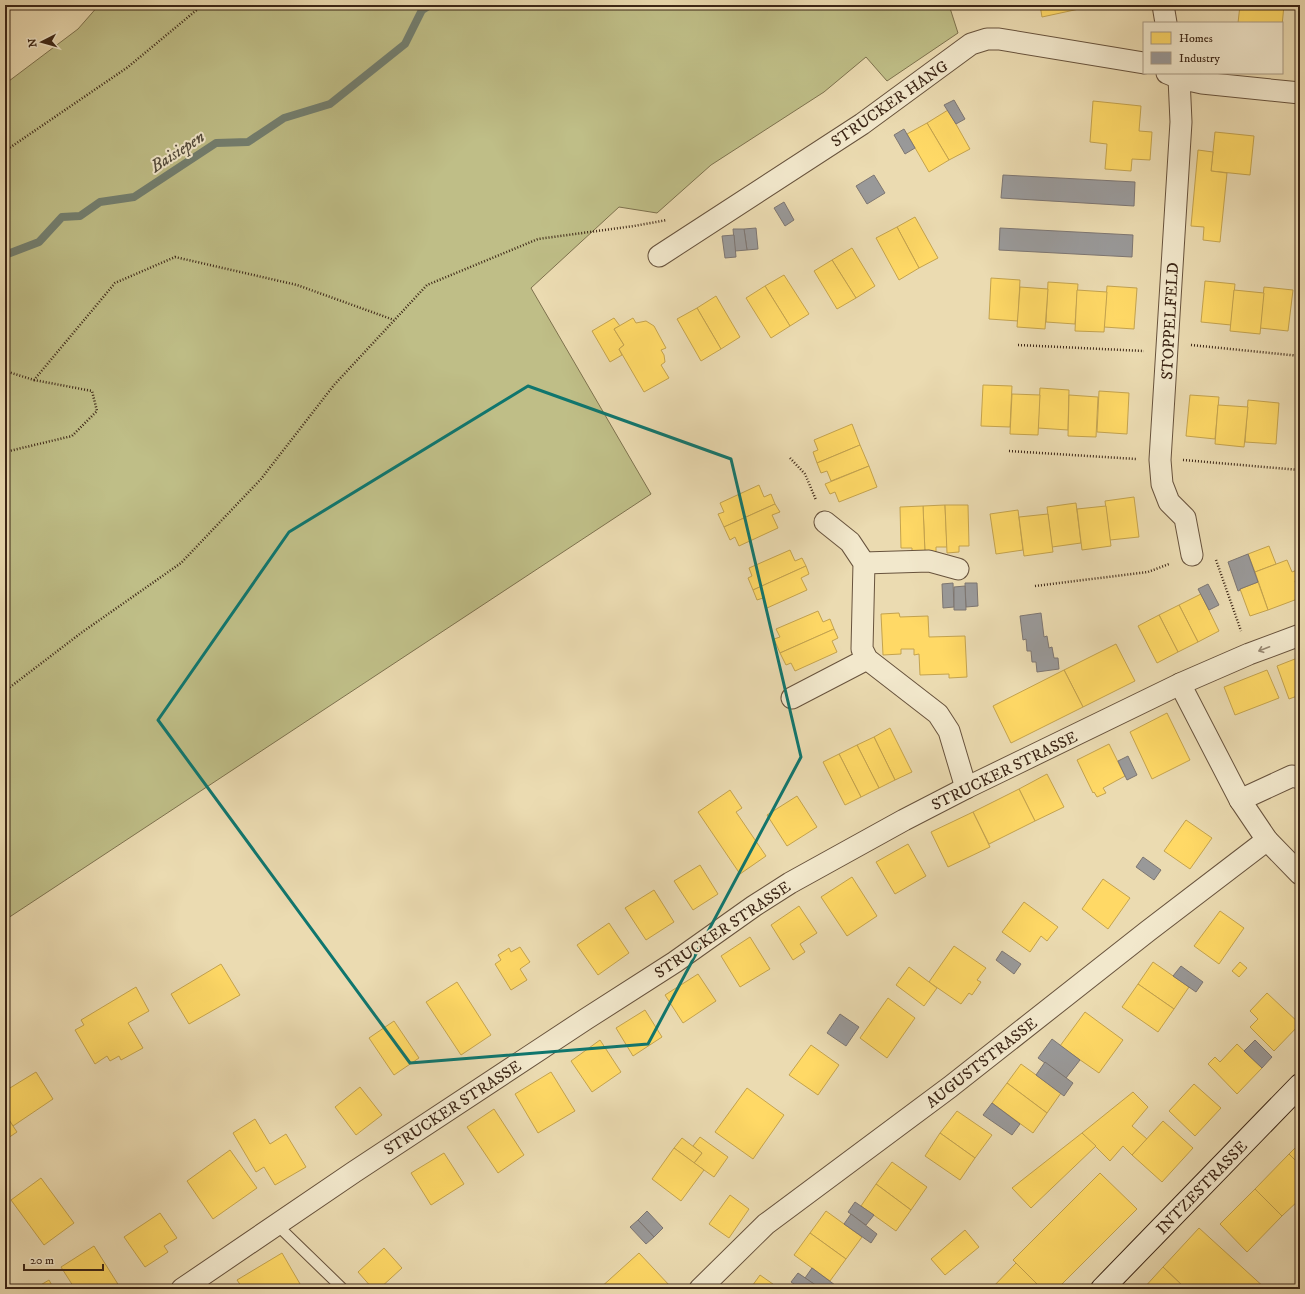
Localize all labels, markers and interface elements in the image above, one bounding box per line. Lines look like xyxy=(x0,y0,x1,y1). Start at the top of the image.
north arrow xyxy=(22,22,62,62)
legend xyxy=(1143,22,1283,74)
text: Homes xyxy=(1179,31,1213,46)
text: N xyxy=(26,38,40,48)
text: Industry xyxy=(1179,51,1220,66)
street label: STRUCKER HANG xyxy=(827,56,952,152)
water label: Baisiepen xyxy=(145,126,209,178)
street label: STOPPELFELD xyxy=(1157,262,1183,380)
one-way arrow xyxy=(1258,645,1270,653)
street label: STRUCKER STRASSE xyxy=(928,727,1081,815)
street label: STRUCKER STRASSE xyxy=(651,877,794,983)
street label: AUGUSTSTRASSE xyxy=(922,1013,1041,1112)
street label: STRUCKER STRASSE xyxy=(380,1056,525,1160)
street label: INTZESTRASSE xyxy=(1152,1137,1252,1239)
scale bar xyxy=(24,1246,103,1272)
text: 20 m xyxy=(30,1253,54,1268)

